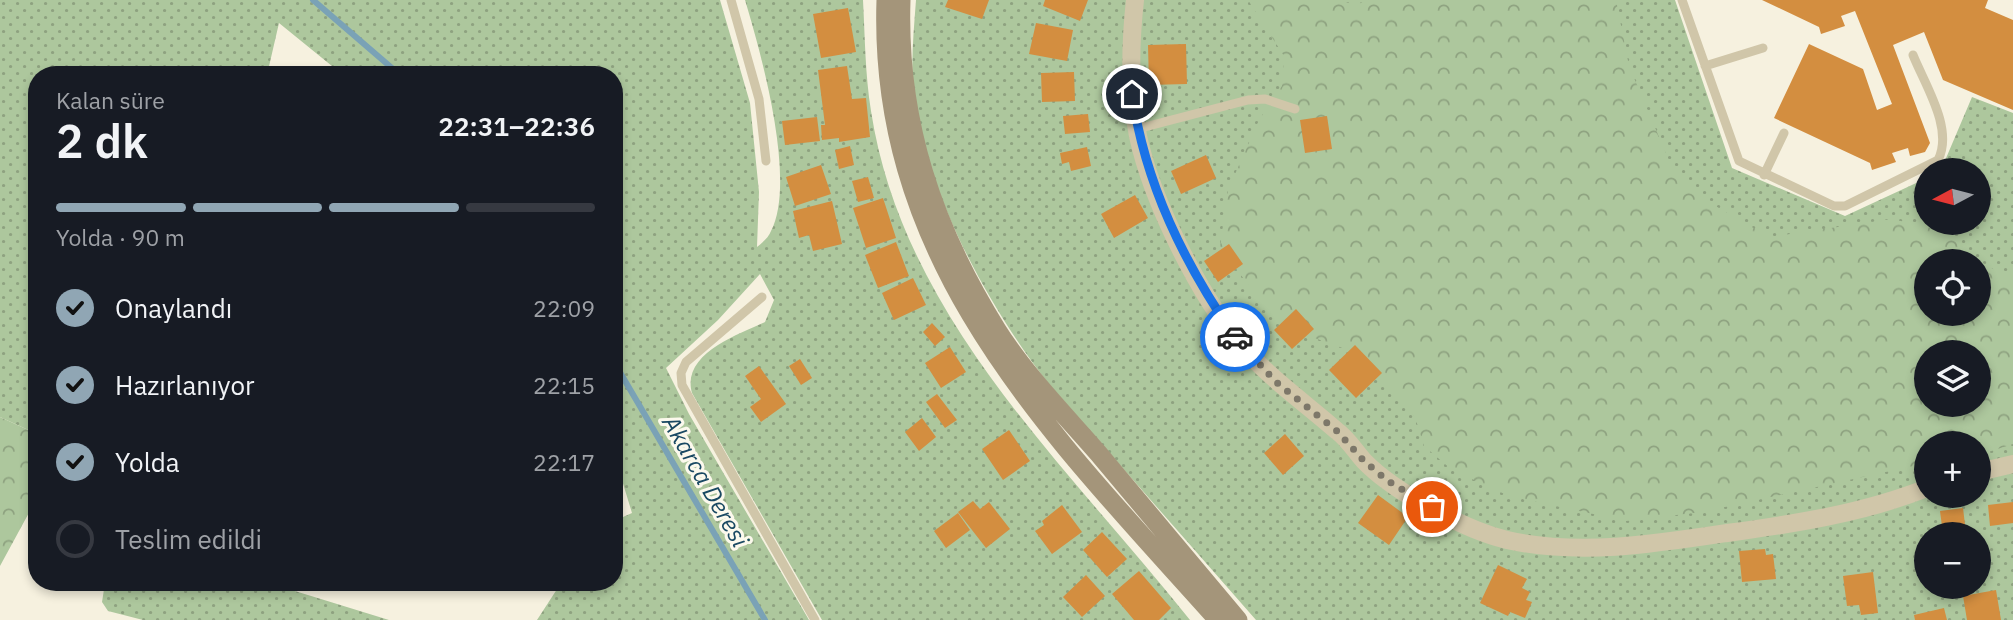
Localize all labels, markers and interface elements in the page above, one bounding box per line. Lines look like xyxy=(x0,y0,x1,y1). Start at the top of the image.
pin xyxy=(1102,64,1162,124)
icon: home xyxy=(1113,75,1151,113)
text: Kalan süre xyxy=(56,85,165,115)
text: 22:31–22:36 xyxy=(438,109,595,143)
text: 2 dk xyxy=(56,111,148,171)
north arrow xyxy=(1914,158,1992,234)
map controls xyxy=(1914,158,1991,599)
text: Yolda · 90 m xyxy=(56,222,185,252)
button: locate xyxy=(1914,249,1991,326)
icon: check xyxy=(56,289,94,327)
text: Onaylandı xyxy=(115,291,232,325)
text: 22:09 xyxy=(533,293,595,323)
courier xyxy=(1200,302,1270,372)
icon: car xyxy=(1216,318,1254,356)
button: layers xyxy=(1914,340,1991,417)
icon: check xyxy=(56,366,94,404)
text: Hazırlanıyor xyxy=(115,368,255,402)
text: 22:15 xyxy=(533,370,595,400)
water label: Akarca Deresi xyxy=(655,408,757,553)
button: + xyxy=(1914,431,1991,508)
icon: check xyxy=(56,443,94,481)
text: Yolda xyxy=(115,445,180,479)
text: 22:17 xyxy=(533,447,595,477)
pin xyxy=(1402,477,1462,537)
icon: bag xyxy=(1413,488,1451,526)
text: Teslim edildi xyxy=(115,522,262,556)
button: − xyxy=(1914,522,1991,599)

